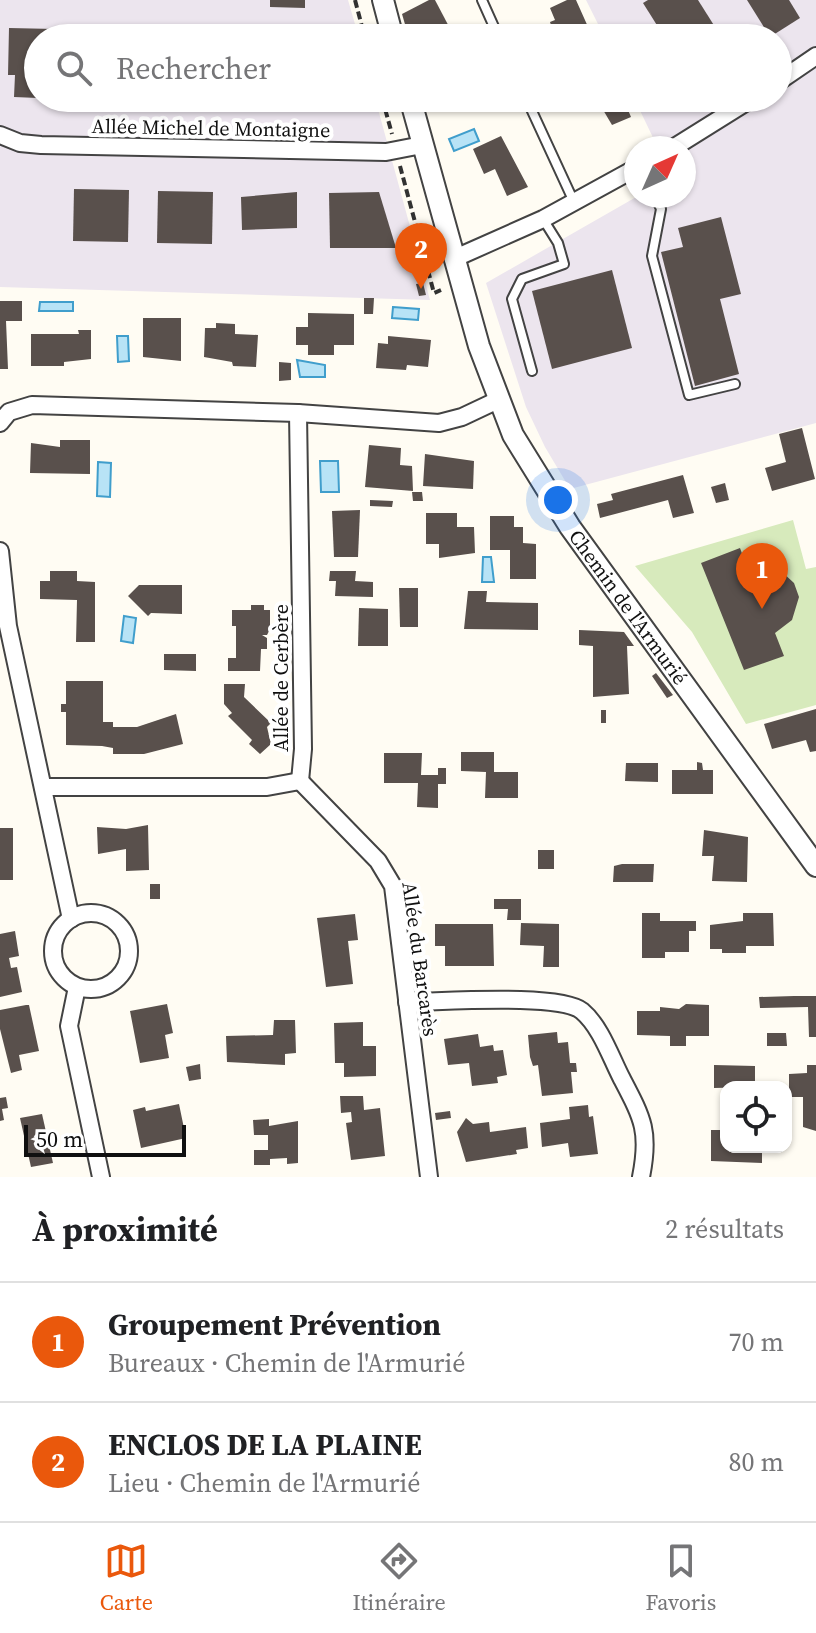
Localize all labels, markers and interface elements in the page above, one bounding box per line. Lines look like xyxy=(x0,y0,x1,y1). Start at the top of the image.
search box xyxy=(24,24,792,112)
icon: search xyxy=(52,46,96,90)
text: Rechercher xyxy=(116,48,271,89)
street label: Allée Michel de Montaigne xyxy=(91,112,331,144)
north arrow xyxy=(624,136,696,208)
pin: 2 xyxy=(395,223,447,289)
your location xyxy=(538,480,578,520)
street label: Chemin de l'Armurié xyxy=(562,524,694,690)
pin: 1 xyxy=(736,543,788,609)
street label: Allée de Cerbère xyxy=(267,604,295,752)
street label: Allée du Barcarès xyxy=(395,880,445,1038)
map controls xyxy=(720,1081,792,1153)
button: locate xyxy=(720,1081,792,1153)
scale bar xyxy=(24,1121,186,1157)
text: 50 m xyxy=(36,1124,83,1154)
text: À proximité xyxy=(32,1206,218,1252)
text: 2 résultats xyxy=(665,1211,784,1247)
text: Groupement Prévention xyxy=(108,1304,441,1345)
text: 1 xyxy=(51,1324,65,1360)
text: 70 m xyxy=(729,1324,784,1360)
text: Bureaux · Chemin de l'Armurié xyxy=(108,1345,466,1381)
text: ENCLOS DE LA PLAINE xyxy=(108,1424,422,1465)
text: 2 xyxy=(51,1444,65,1480)
text: 80 m xyxy=(729,1444,784,1480)
text: Lieu · Chemin de l'Armurié xyxy=(108,1465,420,1501)
tab: Carte xyxy=(100,1539,153,1617)
tab: Itinéraire xyxy=(352,1539,446,1617)
tab: Favoris xyxy=(645,1539,716,1617)

